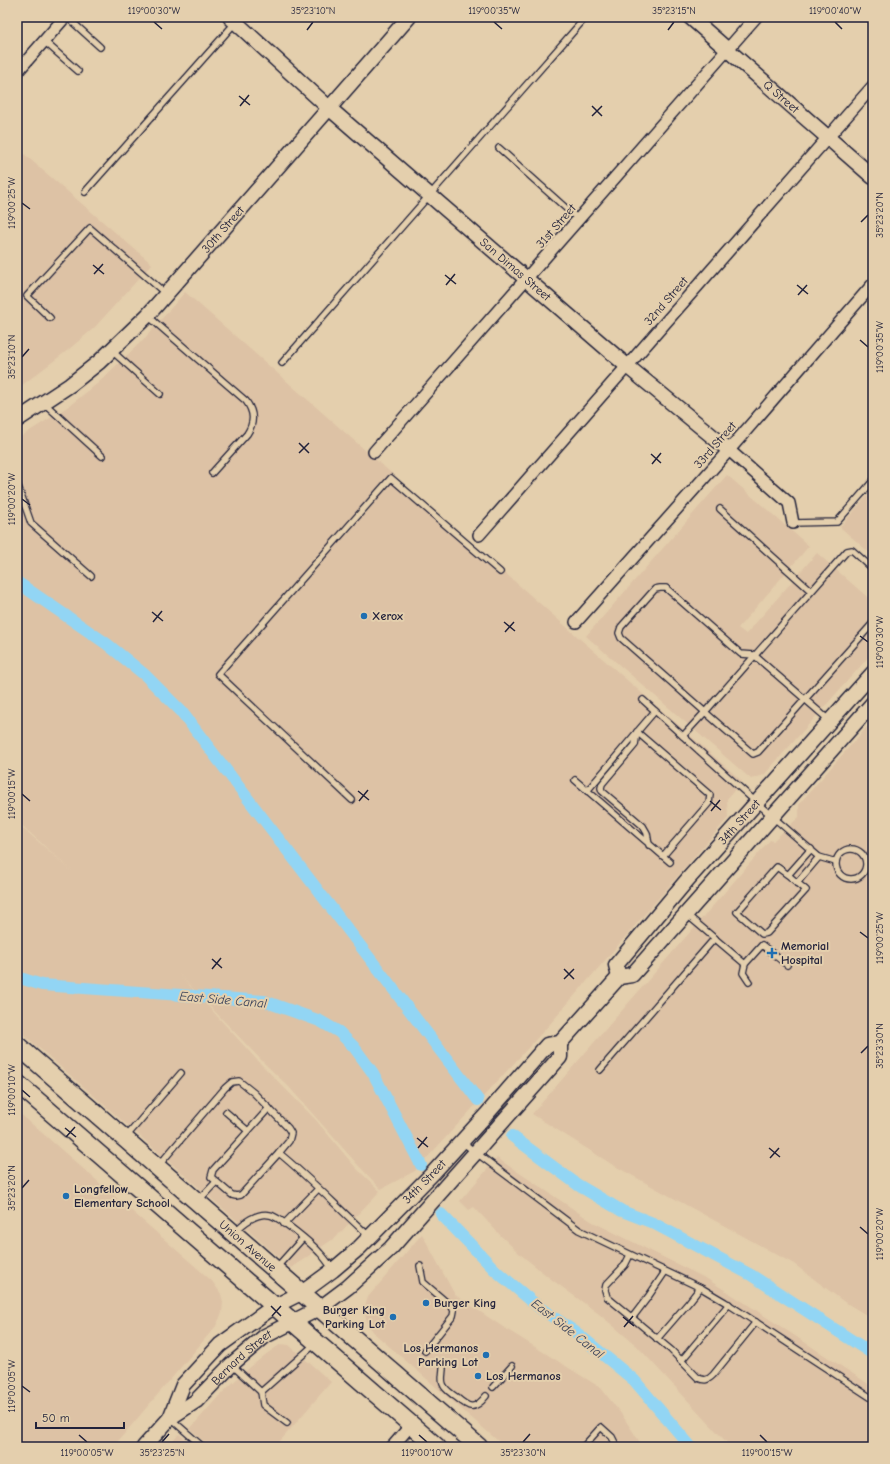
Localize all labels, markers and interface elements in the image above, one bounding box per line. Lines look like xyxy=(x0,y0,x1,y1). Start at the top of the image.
text: 119°00'30"W xyxy=(128,5,181,17)
text: 35°23'10"N xyxy=(291,5,335,17)
text: 119°00'35"W xyxy=(468,5,520,17)
text: 35°23'15"N xyxy=(652,5,696,17)
text: 119°00'40"W xyxy=(809,5,861,17)
street label: Q Street xyxy=(760,77,802,116)
text: 119°00'25"W xyxy=(6,177,18,229)
text: 35°23'20"N xyxy=(874,192,886,238)
street label: 31st Street xyxy=(533,201,579,251)
street label: 30th Street xyxy=(199,203,247,256)
street label: San Dimas Street xyxy=(477,235,554,304)
street label: 32nd Street xyxy=(641,274,691,328)
text: 119°00'35"W xyxy=(874,321,886,373)
text: 35°23'10"N xyxy=(6,335,18,379)
street label: 33rd Street xyxy=(691,418,739,471)
text: 119°00'20"W xyxy=(6,472,18,525)
place label: Xerox xyxy=(372,609,403,623)
marker: Xerox xyxy=(359,611,369,621)
text: 119°00'30"W xyxy=(874,615,886,668)
text: 119°00'15"W xyxy=(6,768,18,819)
street label: 34th Street xyxy=(715,796,763,848)
text: 119°00'25"W xyxy=(874,912,886,964)
place label: Memorial Hospital xyxy=(781,939,829,967)
marker: Memorial Hospital xyxy=(766,947,778,959)
water label: East Side Canal xyxy=(179,988,267,1011)
text: 35°23'30"N xyxy=(874,1023,886,1069)
text: 119°00'10"W xyxy=(6,1064,18,1116)
street label: 34th Street xyxy=(400,1156,449,1207)
text: 35°23'20"N xyxy=(6,1165,18,1211)
place label: Longfellow Elementary School xyxy=(74,1182,170,1210)
marker: Longfellow Elementary School xyxy=(61,1191,71,1201)
text: 119°00'20"W xyxy=(874,1207,886,1260)
street label: Union Avenue xyxy=(216,1217,279,1275)
place label: Burger King xyxy=(434,1296,496,1310)
water label: East Side Canal xyxy=(529,1296,607,1361)
marker: Burger King xyxy=(421,1298,431,1308)
place label: Burger King Parking Lot xyxy=(323,1303,386,1331)
marker: Burger King Parking Lot xyxy=(388,1312,398,1322)
street label: Bernard Street xyxy=(208,1327,274,1388)
place label: Los Hermanos Parking Lot xyxy=(404,1341,479,1369)
marker: Los Hermanos Parking Lot xyxy=(481,1350,491,1360)
text: 119°00'05"W xyxy=(6,1359,18,1412)
place label: Los Hermanos xyxy=(486,1369,561,1383)
marker: Los Hermanos xyxy=(473,1371,483,1381)
scale bar xyxy=(36,1404,124,1430)
text: 50 m xyxy=(42,1411,70,1425)
text: 119°00'05"W xyxy=(61,1447,114,1459)
text: 35°23'25"N xyxy=(139,1447,185,1459)
text: 119°00'10"W xyxy=(401,1447,453,1459)
text: 35°23'30"N xyxy=(500,1447,546,1459)
text: 119°00'15"W xyxy=(742,1447,793,1459)

